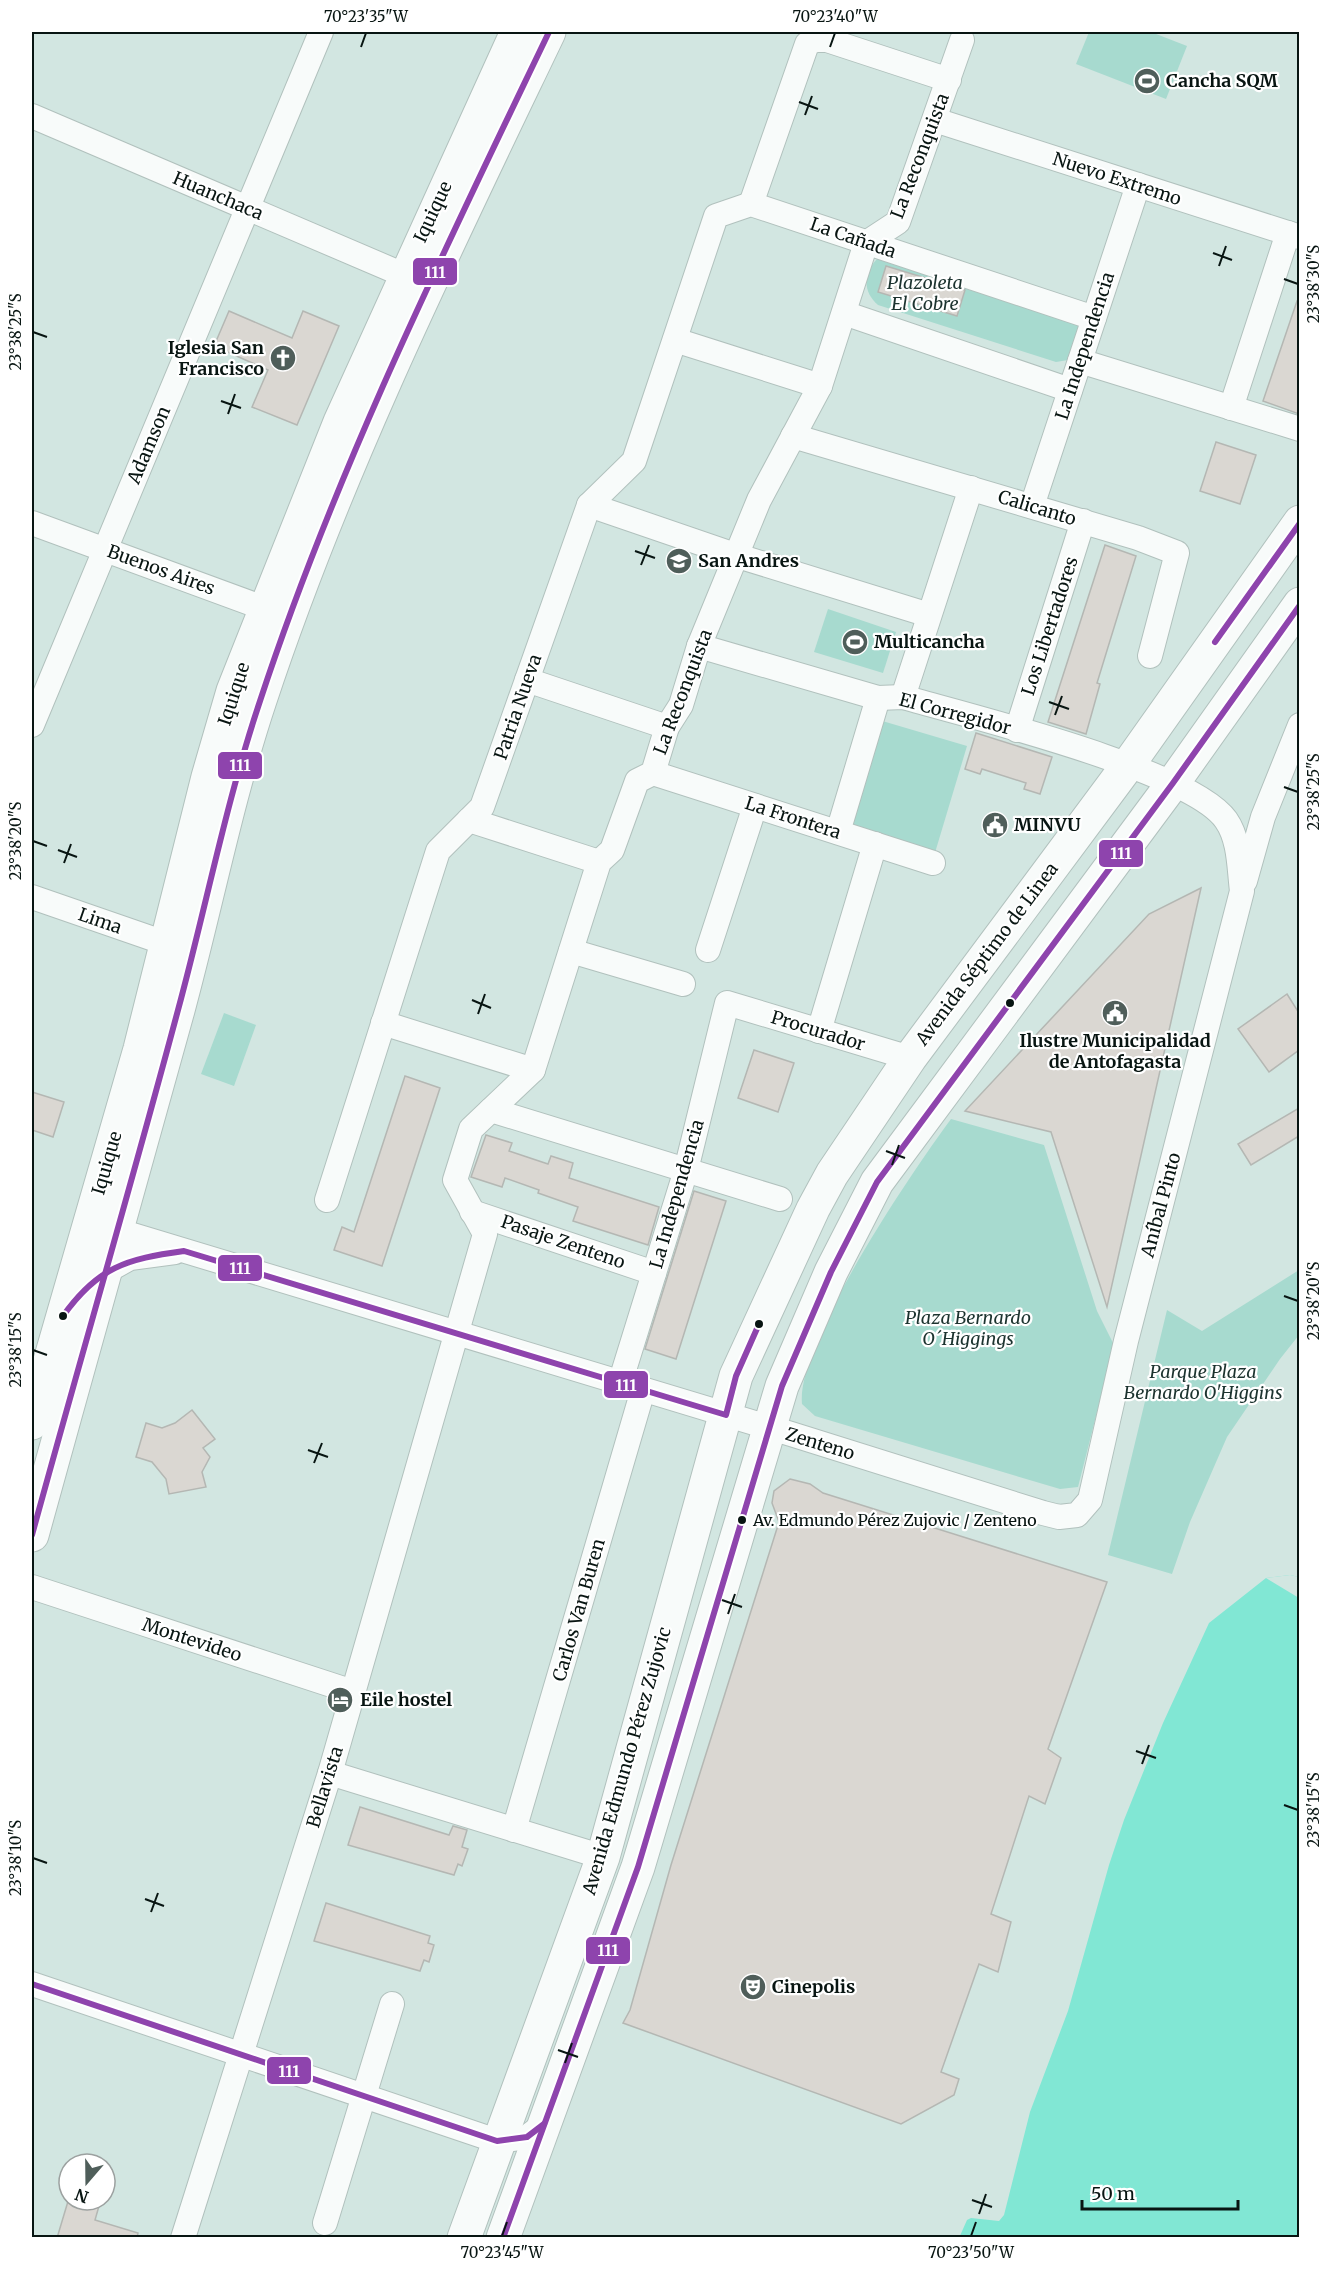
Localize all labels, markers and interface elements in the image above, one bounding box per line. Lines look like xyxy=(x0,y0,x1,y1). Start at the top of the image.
text: 70°23'35"W xyxy=(324,7,409,26)
text: 70°23'40"W xyxy=(792,7,879,26)
sports icon: Cancha SQM xyxy=(1132,66,1162,96)
place label: Cancha SQM xyxy=(1166,69,1278,92)
street label: La Reconquista xyxy=(885,90,954,222)
street label: Nuevo Extremo xyxy=(1050,147,1184,210)
street label: Huanchaca xyxy=(170,166,267,225)
street label: Iquique xyxy=(408,177,457,246)
street label: La Cañada xyxy=(807,212,900,263)
text: 23°38'30"S xyxy=(1304,245,1323,323)
line badge: 111 xyxy=(412,257,458,286)
text: 111 xyxy=(424,262,446,282)
street label: La Independencia xyxy=(1050,269,1119,423)
park label: Plazoleta El Cobre xyxy=(887,271,963,315)
text: 23°38'25"S xyxy=(6,293,25,371)
place label: Iglesia San Francisco xyxy=(168,336,264,380)
church icon: Iglesia San Francisco xyxy=(268,343,298,373)
street label: Adamson xyxy=(121,402,175,488)
street label: Calicanto xyxy=(995,485,1079,530)
street label: Buenos Aires xyxy=(104,539,218,600)
school or university icon: San Andres xyxy=(664,546,694,576)
place label: San Andres xyxy=(698,549,799,572)
street label: Los Libertadores xyxy=(1016,553,1083,698)
street label: La Reconquista xyxy=(648,626,717,758)
sports icon: Multicancha xyxy=(840,627,870,657)
place label: Multicancha xyxy=(874,630,985,653)
street label: Patria Nueva xyxy=(489,651,546,763)
street label: Iquique xyxy=(213,659,255,728)
street label: El Corregidor xyxy=(897,688,1014,740)
line badge: 111 xyxy=(217,751,263,780)
text: 23°38'25"S xyxy=(1304,753,1323,831)
text: 111 xyxy=(229,755,251,775)
street label: La Frontera xyxy=(742,791,844,844)
text: 23°38'20"S xyxy=(6,802,25,880)
public building icon: MINVU xyxy=(980,810,1010,840)
place label: MINVU xyxy=(1014,813,1081,836)
line badge: 111 xyxy=(1098,839,1144,868)
text: 111 xyxy=(1110,843,1132,863)
street label: Avenida Séptimo de Linea xyxy=(910,857,1063,1050)
street label: Lima xyxy=(75,902,125,939)
unlabelled marker xyxy=(1004,997,1016,1009)
public building icon: Ilustre Municipalidad de Antofagasta xyxy=(1100,998,1130,1028)
street label: Procurador xyxy=(768,1005,868,1056)
place label: Ilustre Municipalidad de Antofagasta xyxy=(1019,1029,1211,1073)
street label: La Independencia xyxy=(644,1116,709,1271)
street label: Iquique xyxy=(86,1128,127,1197)
street label: Aníbal Pinto xyxy=(1135,1150,1186,1261)
street label: Pasaje Zenteno xyxy=(498,1210,628,1274)
line badge: 111 xyxy=(217,1254,263,1282)
text: 111 xyxy=(229,1258,251,1278)
text: 23°38'20"S xyxy=(1304,1262,1323,1340)
park label: Plaza Bernardo O´Higgings xyxy=(905,1306,1031,1350)
unlabelled marker xyxy=(57,1310,69,1322)
text: 23°38'15"S xyxy=(6,1312,25,1388)
unlabelled marker xyxy=(753,1318,765,1330)
park label: Parque Plaza Bernardo O'Higgins xyxy=(1124,1360,1282,1404)
line badge: 111 xyxy=(603,1370,649,1399)
text: 111 xyxy=(615,1375,637,1395)
street label: Zenteno xyxy=(783,1422,858,1465)
place label: Av. Edmundo Pérez Zujovic / Zenteno xyxy=(752,1510,1037,1530)
marker: Av. Edmundo Pérez Zujovic / Zenteno xyxy=(736,1514,748,1526)
street label: Carlos Van Buren xyxy=(547,1536,610,1684)
street label: Montevideo xyxy=(140,1613,245,1666)
street label: Avenida Edmundo Pérez Zujovic xyxy=(577,1624,676,1898)
hotel icon: Eile hostel xyxy=(325,1685,355,1715)
place label: Eile hostel xyxy=(360,1688,452,1711)
street label: Bellavista xyxy=(301,1743,348,1830)
text: 23°38'15"S xyxy=(1304,1772,1323,1848)
text: 23°38'10"S xyxy=(6,1820,25,1896)
line badge: 111 xyxy=(585,1936,631,1965)
text: 111 xyxy=(597,1940,619,1960)
theatre icon: Cinepolis xyxy=(738,1972,768,2002)
place label: Cinepolis xyxy=(772,1975,855,1998)
line badge: 111 xyxy=(266,2056,312,2085)
text: 111 xyxy=(278,2061,300,2081)
north arrow xyxy=(57,2152,117,2212)
scale bar xyxy=(1082,2173,1238,2211)
text: 50 m xyxy=(1091,2182,1135,2205)
text: N xyxy=(72,2184,91,2208)
text: 70°23'45"W xyxy=(461,2243,544,2262)
text: 70°23'50"W xyxy=(928,2243,1015,2262)

